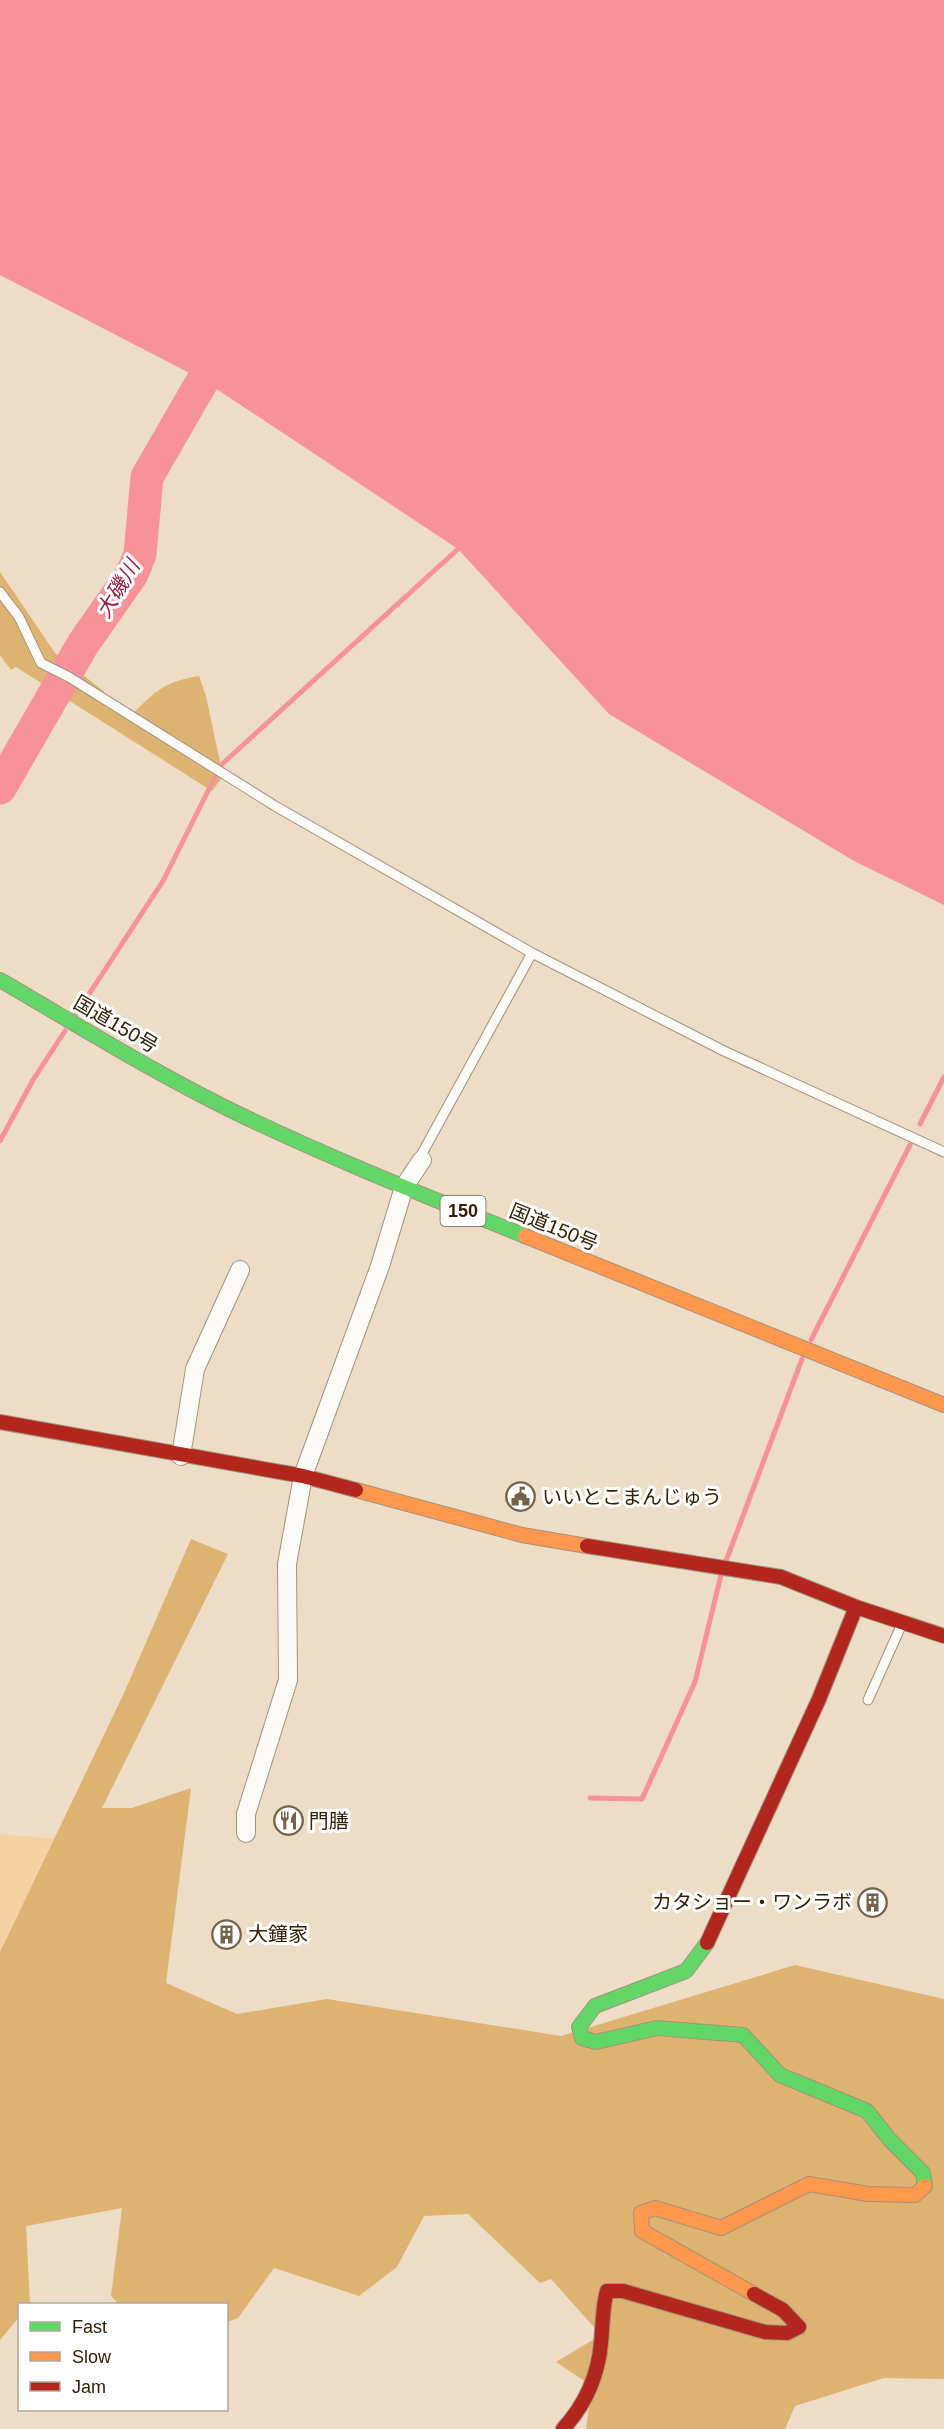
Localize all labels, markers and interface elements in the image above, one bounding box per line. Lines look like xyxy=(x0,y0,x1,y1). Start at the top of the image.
water label: 大磯川 xyxy=(91,554,145,622)
street label: 国道150号 xyxy=(70,991,162,1057)
road number: 150 xyxy=(440,1196,486,1226)
street label: 国道150号 xyxy=(507,1199,601,1255)
public building icon: いいとこまんじゅう xyxy=(505,1481,537,1513)
place label: いいとこまんじゅう xyxy=(542,1486,722,1508)
restaurant icon: 門膳 xyxy=(272,1805,304,1837)
place label: 門膳 xyxy=(309,1810,349,1832)
building icon: カタショー・ワンラボ xyxy=(857,1886,889,1918)
place label: カタショー・ワンラボ xyxy=(652,1891,852,1913)
building icon: 大鐘家 xyxy=(211,1918,243,1950)
place label: 大鐘家 xyxy=(248,1923,308,1945)
legend xyxy=(18,2303,228,2411)
text: Fast xyxy=(72,2317,107,2337)
text: Slow xyxy=(72,2347,112,2367)
text: Jam xyxy=(72,2377,106,2397)

